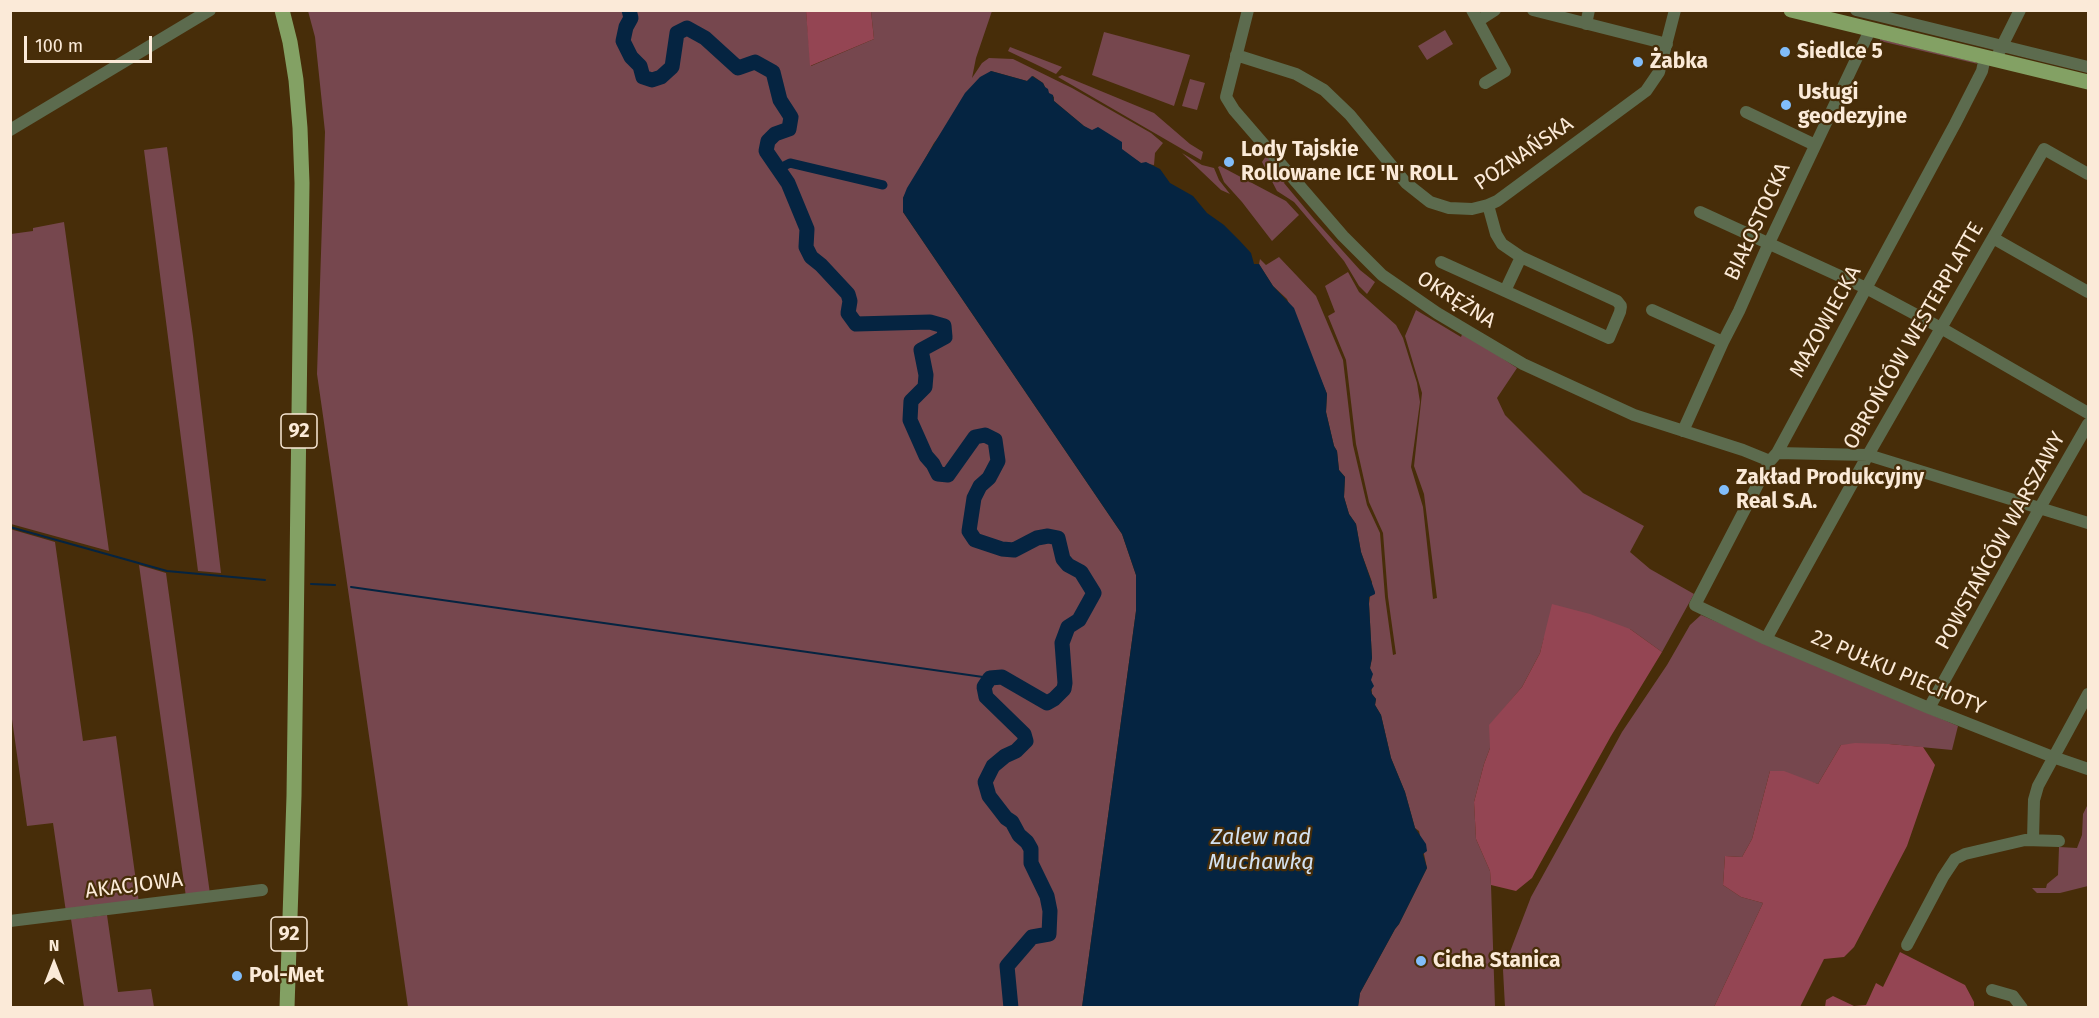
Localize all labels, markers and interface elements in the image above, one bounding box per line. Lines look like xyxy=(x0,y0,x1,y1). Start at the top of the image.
scale bar xyxy=(27,24,154,62)
text: 100 m xyxy=(35,35,83,57)
place label: Siedlce 5 xyxy=(1797,39,1883,65)
marker: Siedlce 5 xyxy=(1778,45,1792,59)
place label: Żabka xyxy=(1650,49,1708,75)
marker: Żabka xyxy=(1631,55,1645,69)
place label: Usługi geodezyjne xyxy=(1798,80,1907,130)
marker: Usługi geodezyjne xyxy=(1779,98,1793,112)
street label: POZNAŃSKA xyxy=(1470,112,1578,196)
place label: Lody Tajskie Rollowane ICE 'N' ROLL xyxy=(1241,137,1458,187)
marker: Lody Tajskie Rollowane ICE 'N' ROLL xyxy=(1222,155,1236,169)
street label: BIAŁOSTOCKA xyxy=(1720,159,1796,285)
street label: OBROŃCÓW WESTERPLATTE xyxy=(1839,218,1989,454)
street label: MAZOWIECKA xyxy=(1785,262,1867,382)
street label: OKRĘŻNA xyxy=(1412,266,1500,334)
road number: 92 xyxy=(281,414,317,448)
street label: POWSTAŃCÓW WARSZAWY xyxy=(1931,428,2071,654)
place label: Zakład Produkcyjny Real S.A. xyxy=(1736,465,1924,515)
marker: Zakład Produkcyjny Real S.A. xyxy=(1717,483,1731,497)
street label: 22 PUŁKU PIECHOTY xyxy=(1807,625,1989,721)
water label: Zalew nad Muchawką xyxy=(1208,825,1314,876)
street label: AKACJOWA xyxy=(84,868,184,904)
road number: 92 xyxy=(271,917,307,951)
north arrow xyxy=(24,934,84,994)
text: N xyxy=(49,936,59,955)
place label: Cicha Stanica xyxy=(1433,948,1560,974)
marker: Cicha Stanica xyxy=(1414,954,1428,968)
place label: Pol-Met xyxy=(249,963,324,989)
marker: Pol-Met xyxy=(230,969,244,983)

